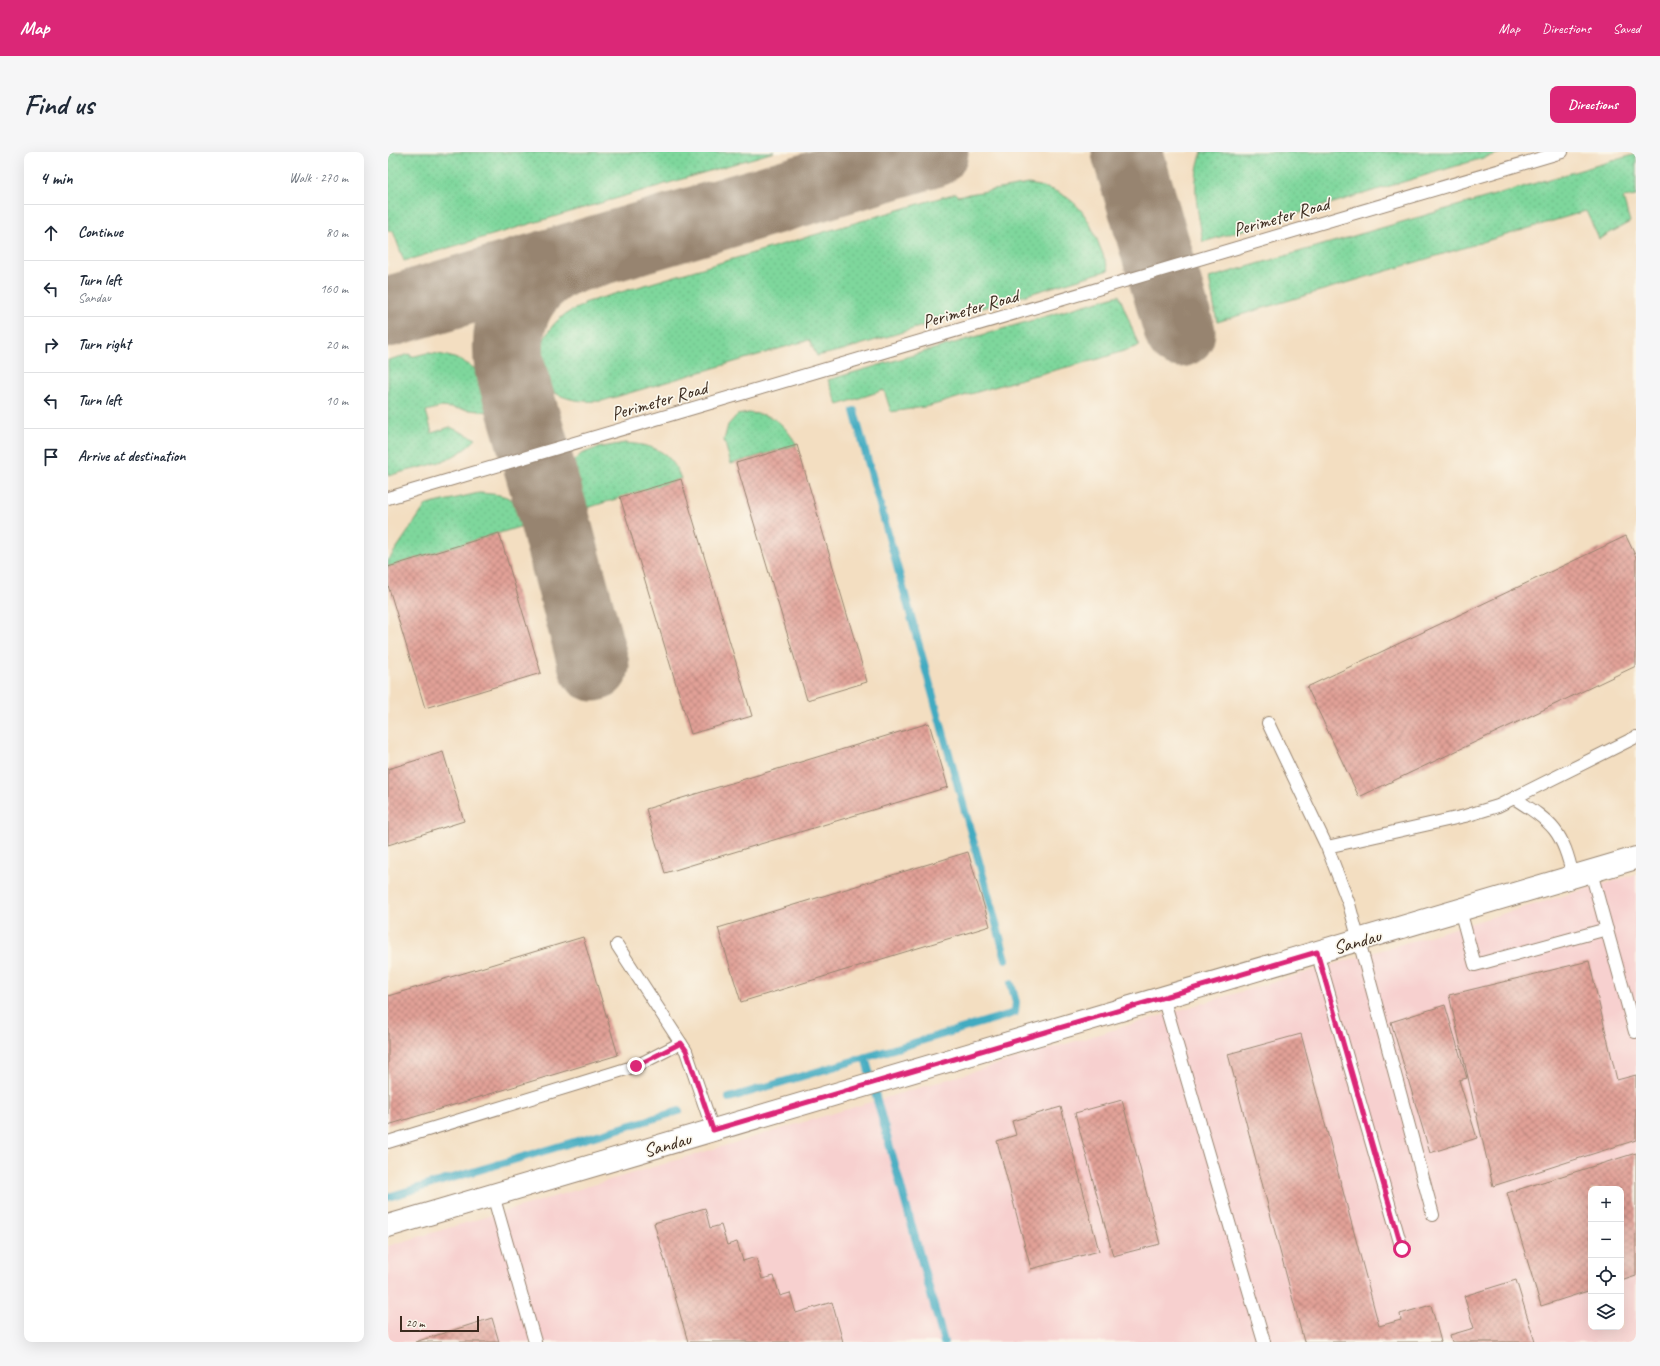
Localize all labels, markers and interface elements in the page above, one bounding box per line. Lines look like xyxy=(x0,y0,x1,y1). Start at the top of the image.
text: Map xyxy=(20,16,50,40)
text: Map xyxy=(1499,20,1520,37)
text: Directions xyxy=(1542,20,1591,37)
text: Saved xyxy=(1613,20,1640,37)
button: Directions xyxy=(1550,86,1636,123)
text: Find us xyxy=(24,87,94,122)
text: 4 min xyxy=(40,168,73,189)
text: Walk · 270 m xyxy=(289,170,348,186)
street label: Perimeter Road xyxy=(1231,191,1335,242)
icon: ahead xyxy=(40,222,62,244)
text: Continue xyxy=(78,223,123,242)
text: 80 m xyxy=(326,225,348,241)
text: Turn left xyxy=(78,271,121,290)
icon: left xyxy=(40,278,62,300)
text: 160 m xyxy=(320,281,348,297)
street label: Perimeter Road xyxy=(920,283,1024,334)
text: Sandau xyxy=(78,290,111,306)
icon: right xyxy=(40,334,62,356)
text: Turn right xyxy=(78,335,131,354)
text: 20 m xyxy=(326,337,348,353)
street label: Perimeter Road xyxy=(609,375,713,426)
icon: left xyxy=(40,390,62,412)
text: Turn left xyxy=(78,391,121,410)
text: 10 m xyxy=(326,393,348,409)
icon: arrive xyxy=(40,446,62,468)
text: Arrive at destination xyxy=(78,447,185,466)
street label: Sandau xyxy=(1331,924,1385,960)
route end xyxy=(627,1057,645,1075)
street label: Sandau xyxy=(641,1127,695,1163)
map controls xyxy=(1588,1186,1624,1330)
button: + xyxy=(1588,1186,1624,1222)
button: − xyxy=(1588,1222,1624,1258)
route start xyxy=(1393,1240,1411,1258)
button: locate xyxy=(1588,1258,1624,1294)
button: layers xyxy=(1588,1294,1624,1330)
scale bar xyxy=(400,1314,479,1333)
text: 20 m xyxy=(406,1316,425,1330)

